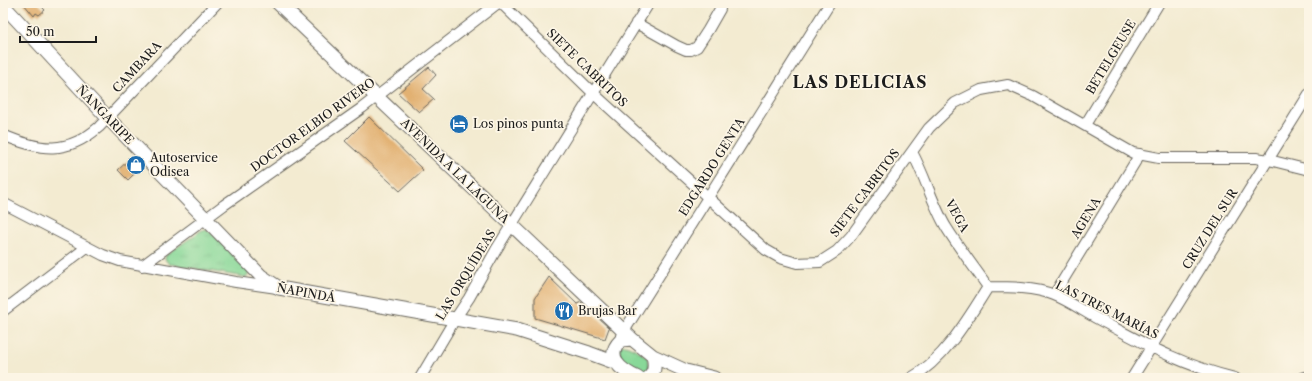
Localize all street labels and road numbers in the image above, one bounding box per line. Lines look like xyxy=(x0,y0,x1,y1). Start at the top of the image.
street label: BETELGEUSE xyxy=(1082,17,1139,97)
street label: SIETE CABRITOS xyxy=(544,25,631,110)
street label: CAMBARA xyxy=(109,37,165,96)
street label: DOCTOR ELBIO RIVERO xyxy=(248,74,378,175)
street label: ÑANGARIPE xyxy=(73,81,138,147)
street label: AVENIDA A LA LAGUNA xyxy=(397,114,513,227)
street label: EDGARDO GENTA xyxy=(675,114,748,219)
street label: SIETE CABRITOS xyxy=(827,146,903,240)
street label: CRUZ DEL SUR xyxy=(1179,185,1241,272)
street label: AGENA xyxy=(1067,194,1104,242)
street label: VEGA xyxy=(942,196,973,236)
street label: LAS ORQUÍDEAS xyxy=(432,226,499,323)
street label: LAS TRES MARÍAS xyxy=(1053,276,1162,342)
street label: ÑAPINDÁ xyxy=(276,279,338,305)

